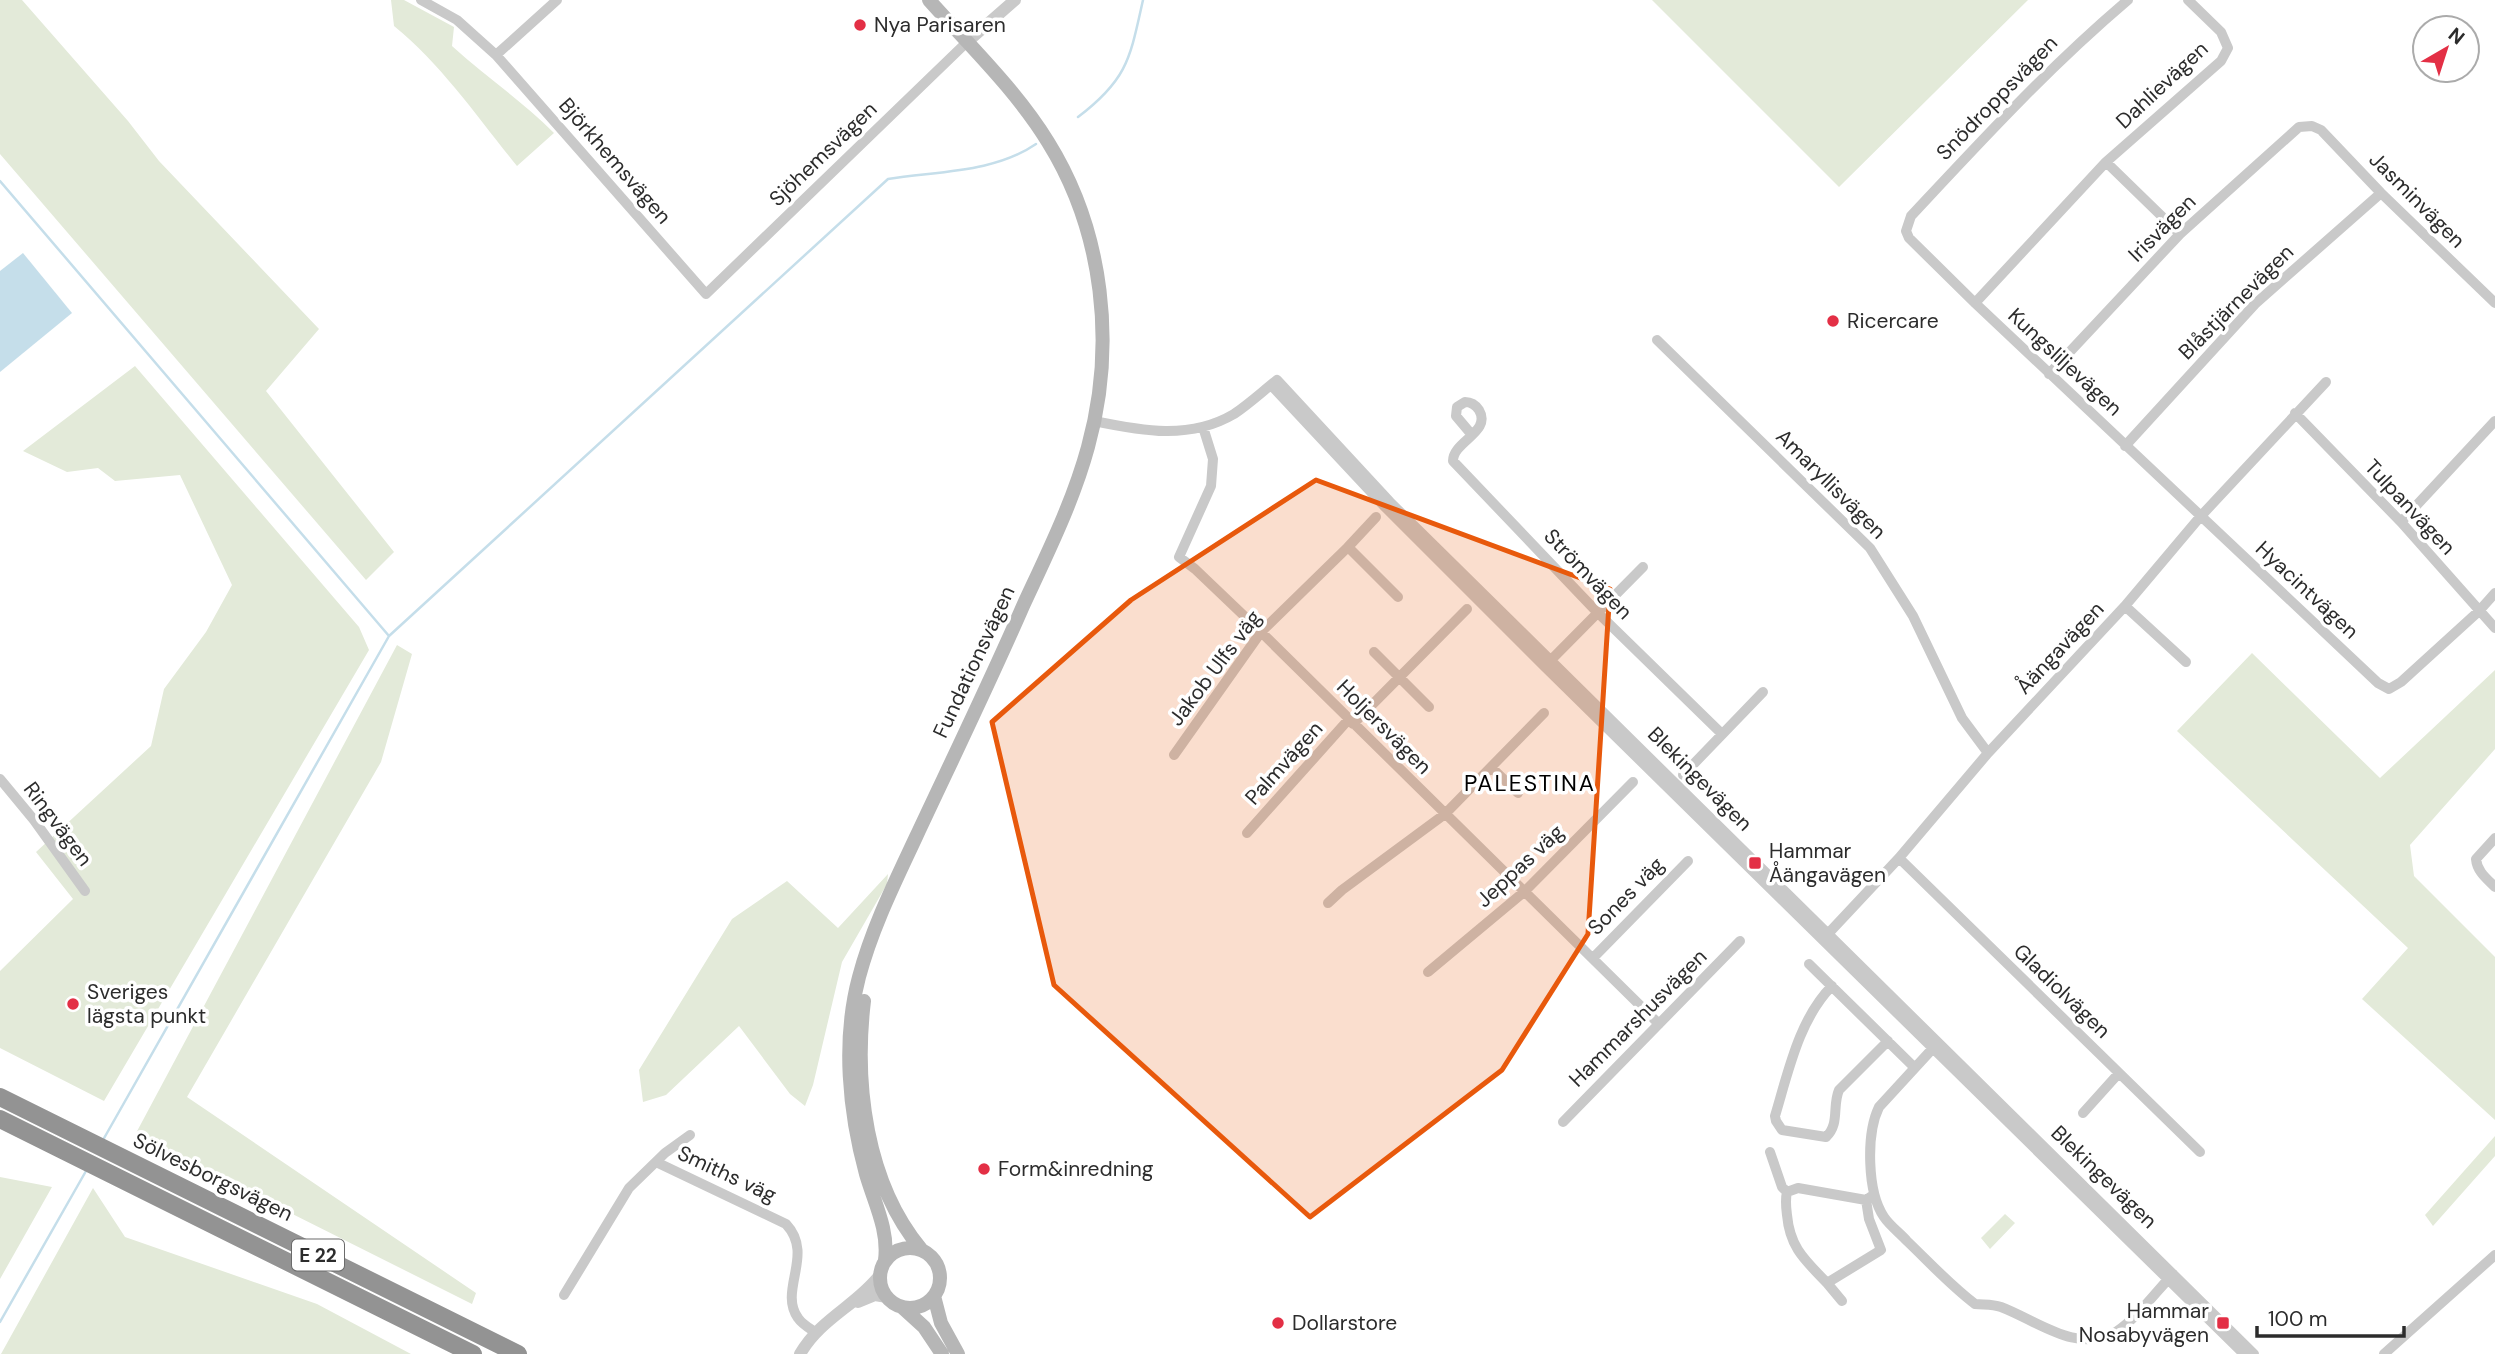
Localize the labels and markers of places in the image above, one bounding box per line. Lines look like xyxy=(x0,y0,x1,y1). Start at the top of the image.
place label: Nya Parisaren xyxy=(874,11,1006,39)
marker: Nya Parisaren xyxy=(852,17,868,33)
place label: Ricercare xyxy=(1847,307,1939,335)
marker: Ricercare xyxy=(1825,313,1841,329)
place label: Hammar Åängavägen xyxy=(1769,837,1886,889)
marker: Hammar Åängavägen xyxy=(1747,855,1763,871)
place label: Sveriges lägsta punkt xyxy=(87,978,206,1030)
marker: Sveriges lägsta punkt xyxy=(65,996,81,1012)
place label: Form&inredning xyxy=(998,1155,1154,1183)
marker: Form&inredning xyxy=(976,1161,992,1177)
place label: Hammar Nosabyvägen xyxy=(2079,1297,2209,1349)
place label: Dollarstore xyxy=(1292,1309,1397,1337)
marker: Dollarstore xyxy=(1270,1315,1286,1331)
marker: Hammar Nosabyvägen xyxy=(2215,1315,2231,1331)

